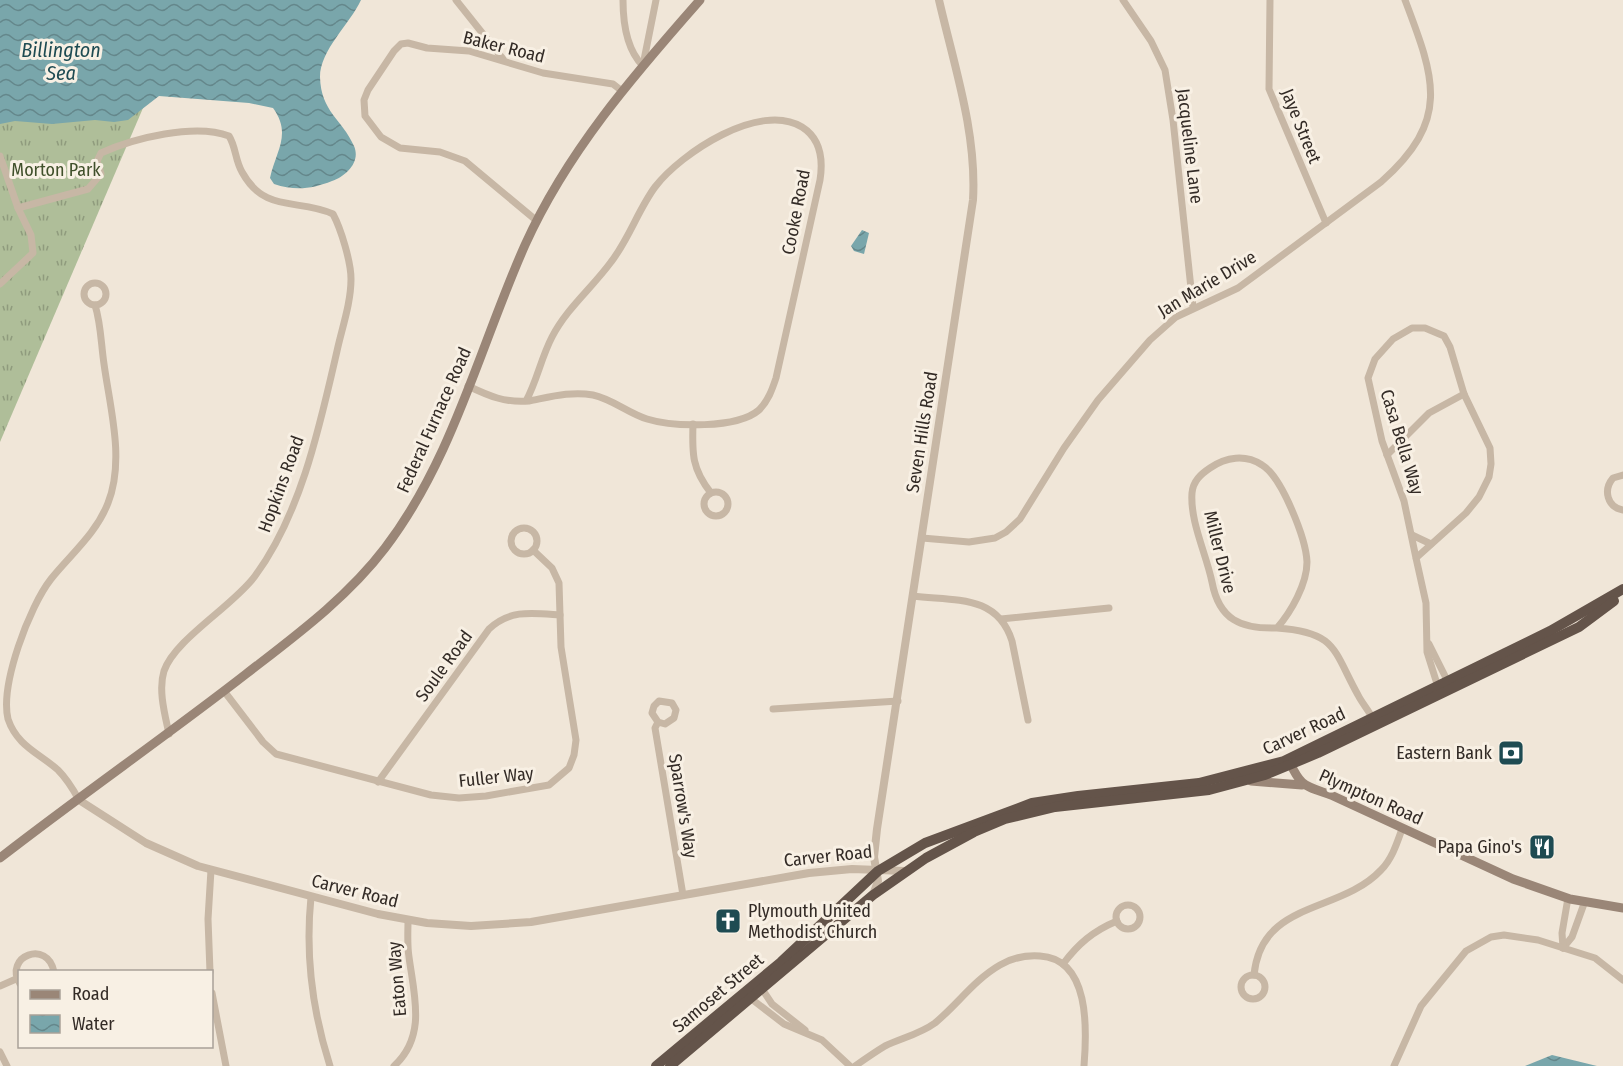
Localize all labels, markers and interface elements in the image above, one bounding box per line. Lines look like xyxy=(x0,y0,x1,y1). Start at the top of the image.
street label: Baker Road xyxy=(461,26,547,68)
water label: Billington Sea xyxy=(21,38,101,85)
street label: Jaye Street xyxy=(1276,85,1326,167)
street label: Jacqueline Lane xyxy=(1172,87,1208,205)
park label: Morton Park xyxy=(11,159,101,181)
street label: Cooke Road xyxy=(777,167,815,257)
street label: Jan Marie Drive xyxy=(1154,246,1260,322)
street label: Federal Furnace Road xyxy=(392,344,476,496)
street label: Seven Hills Road xyxy=(902,370,942,494)
street label: Casa Bella Way xyxy=(1376,387,1428,497)
street label: Hopkins Road xyxy=(253,433,309,535)
street label: Miller Drive xyxy=(1199,508,1241,596)
street label: Soule Road xyxy=(411,626,477,706)
street label: Carver Road xyxy=(1259,702,1349,760)
bank icon: Eastern Bank xyxy=(1496,738,1526,768)
place label: Eastern Bank xyxy=(1396,742,1493,764)
street label: Sparrow's Way xyxy=(664,752,702,860)
street label: Fuller Way xyxy=(458,762,534,792)
street label: Plympton Road xyxy=(1316,764,1426,830)
restaurant icon: Papa Gino's xyxy=(1527,832,1557,862)
place label: Papa Gino's xyxy=(1437,836,1522,858)
street label: Carver Road xyxy=(783,840,873,872)
street label: Carver Road xyxy=(309,870,401,912)
place label: Plymouth United Methodist Church xyxy=(748,900,877,943)
church icon: Plymouth United Methodist Church xyxy=(713,906,743,936)
street label: Eaton Way xyxy=(383,940,411,1018)
street label: Samoset Street xyxy=(668,949,768,1037)
legend xyxy=(18,970,213,1048)
text: Road xyxy=(72,983,109,1005)
text: Water xyxy=(72,1013,115,1035)

